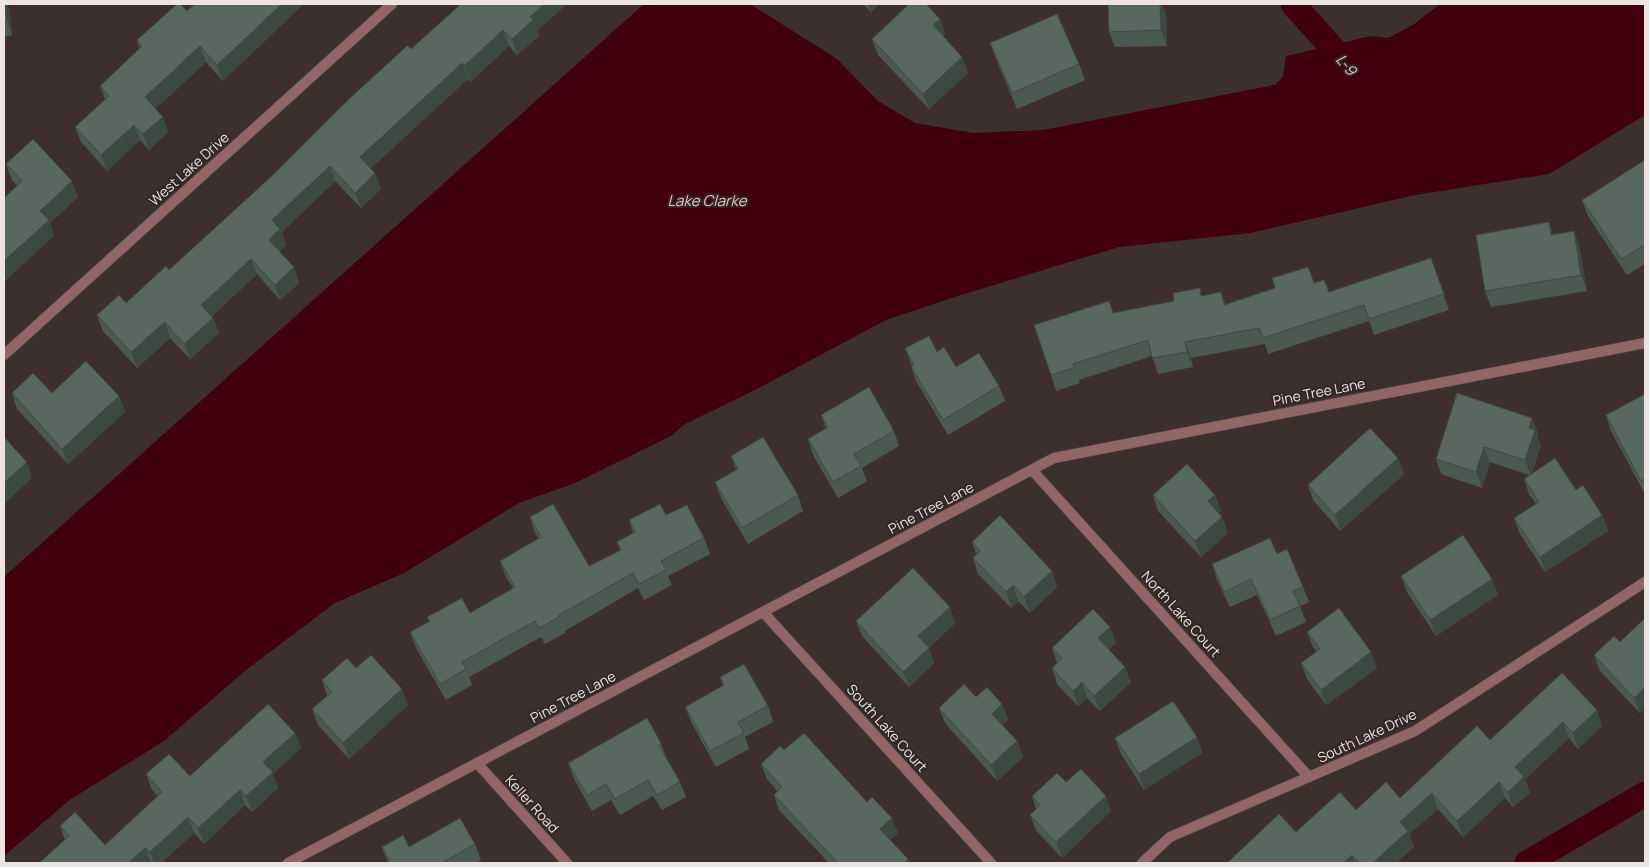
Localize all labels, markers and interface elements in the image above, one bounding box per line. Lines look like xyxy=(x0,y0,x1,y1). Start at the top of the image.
water label: L-9 xyxy=(1331,49,1363,81)
street label: West Lake Drive xyxy=(145,128,233,210)
water label: Lake Clarke xyxy=(667,190,748,211)
street label: Pine Tree Lane xyxy=(1271,373,1367,410)
street label: Pine Tree Lane xyxy=(885,477,977,538)
street label: North Lake Court xyxy=(1138,567,1225,661)
street label: Pine Tree Lane xyxy=(527,666,619,727)
street label: South Lake Court xyxy=(843,680,932,776)
street label: South Lake Drive xyxy=(1314,704,1419,767)
street label: Keller Road xyxy=(501,771,563,837)

